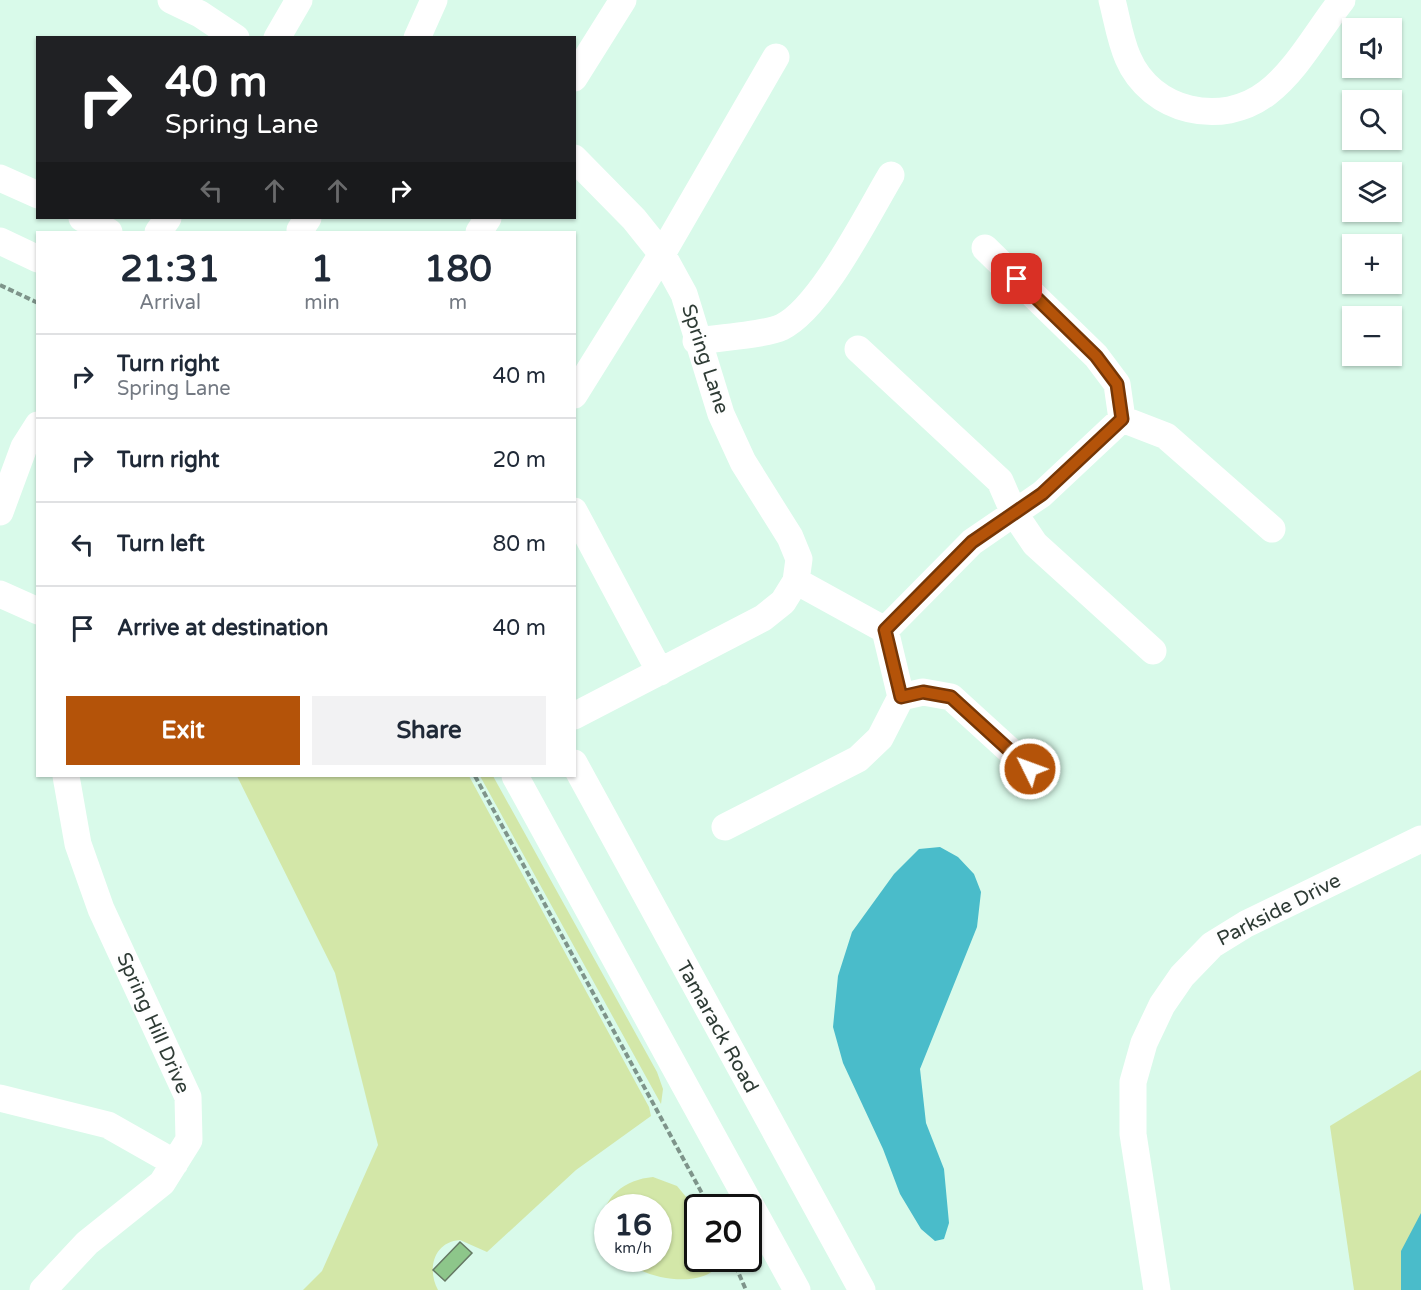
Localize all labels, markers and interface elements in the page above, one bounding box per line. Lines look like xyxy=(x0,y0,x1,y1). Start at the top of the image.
map controls xyxy=(1342,18,1402,366)
button: sound xyxy=(1342,18,1402,78)
text: 40 m xyxy=(165,57,267,108)
icon: right xyxy=(66,60,144,138)
button: search xyxy=(1342,90,1402,150)
text: Spring Lane xyxy=(165,108,318,141)
button: layers xyxy=(1342,162,1402,222)
icon: left xyxy=(195,174,228,207)
icon: ahead xyxy=(258,174,291,207)
icon: ahead xyxy=(321,174,354,207)
icon: right xyxy=(384,174,417,207)
button: + xyxy=(1342,234,1402,294)
text: 21:31 xyxy=(120,248,220,291)
text: 1 xyxy=(311,248,333,291)
text: 180 xyxy=(424,248,492,291)
pin xyxy=(991,253,1042,304)
icon: arrive xyxy=(1000,262,1033,295)
text: Arrival xyxy=(139,291,201,315)
text: min xyxy=(304,291,340,315)
text: m xyxy=(449,291,467,315)
street label: Spring Lane xyxy=(676,301,734,417)
button: − xyxy=(1342,306,1402,366)
text: Turn right xyxy=(117,351,219,377)
icon: right xyxy=(66,360,99,393)
text: 40 m xyxy=(492,363,546,389)
text: Spring Lane xyxy=(117,377,231,401)
icon: right xyxy=(66,444,99,477)
text: Turn right xyxy=(117,447,219,473)
text: 20 m xyxy=(492,447,546,473)
icon: left xyxy=(66,528,99,561)
text: Turn left xyxy=(117,531,205,557)
text: 80 m xyxy=(492,531,546,557)
icon: arrive xyxy=(66,612,99,645)
text: Arrive at destination xyxy=(117,615,328,641)
text: 40 m xyxy=(492,615,546,641)
button: Exit xyxy=(66,696,300,765)
button: Share xyxy=(312,696,546,765)
position arrow xyxy=(998,737,1062,801)
street label: Parkside Drive xyxy=(1213,869,1345,951)
street label: Spring Hill Drive xyxy=(111,949,195,1097)
street label: Tamarack Road xyxy=(671,957,763,1097)
speed limit sign: 20 xyxy=(684,1194,762,1272)
text: 16 xyxy=(614,1207,652,1244)
text: km/h xyxy=(614,1239,652,1257)

